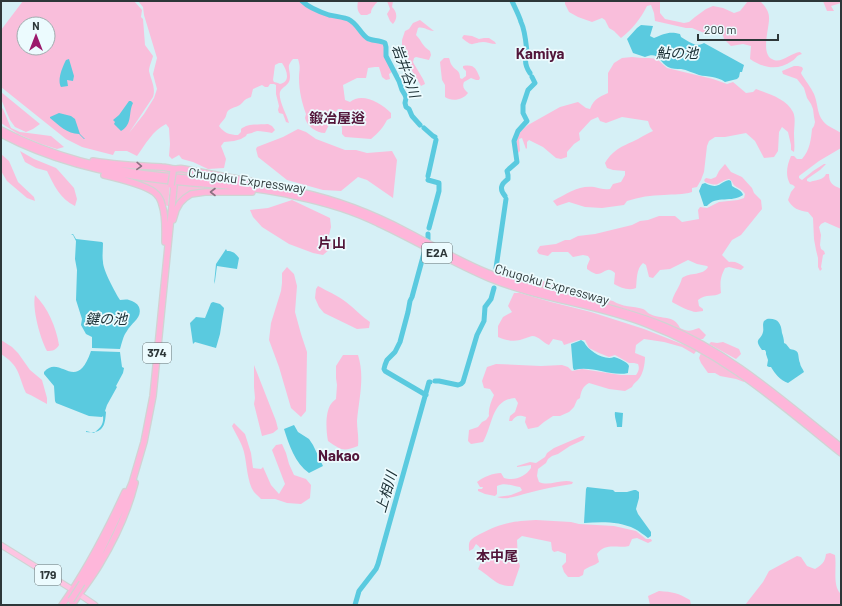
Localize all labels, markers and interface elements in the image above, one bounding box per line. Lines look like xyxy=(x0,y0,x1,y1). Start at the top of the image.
north arrow xyxy=(16,16,56,56)
scale bar xyxy=(698,16,778,42)
text: N xyxy=(32,19,40,32)
text: 200 m xyxy=(704,22,736,36)
water label: 岩井谷川 xyxy=(389,42,425,102)
district label: Kamiya xyxy=(516,44,564,62)
water label: 鮎の池 xyxy=(656,44,700,61)
district label: 鍛冶屋逧 xyxy=(309,109,365,126)
one-way arrow xyxy=(136,162,142,170)
street label: Chugoku Expressway xyxy=(187,164,307,196)
one-way arrow xyxy=(210,188,216,196)
district label: 片山 xyxy=(318,234,346,251)
road number: E2A xyxy=(422,243,452,263)
street label: Chugoku Expressway xyxy=(493,260,611,308)
water label: 鍵の池 xyxy=(85,310,129,327)
road number: 374 xyxy=(143,343,171,363)
district label: Nakao xyxy=(318,446,360,464)
water label: 上相川 xyxy=(372,467,400,514)
district label: 本中尾 xyxy=(476,547,518,564)
road number: 179 xyxy=(35,565,61,585)

